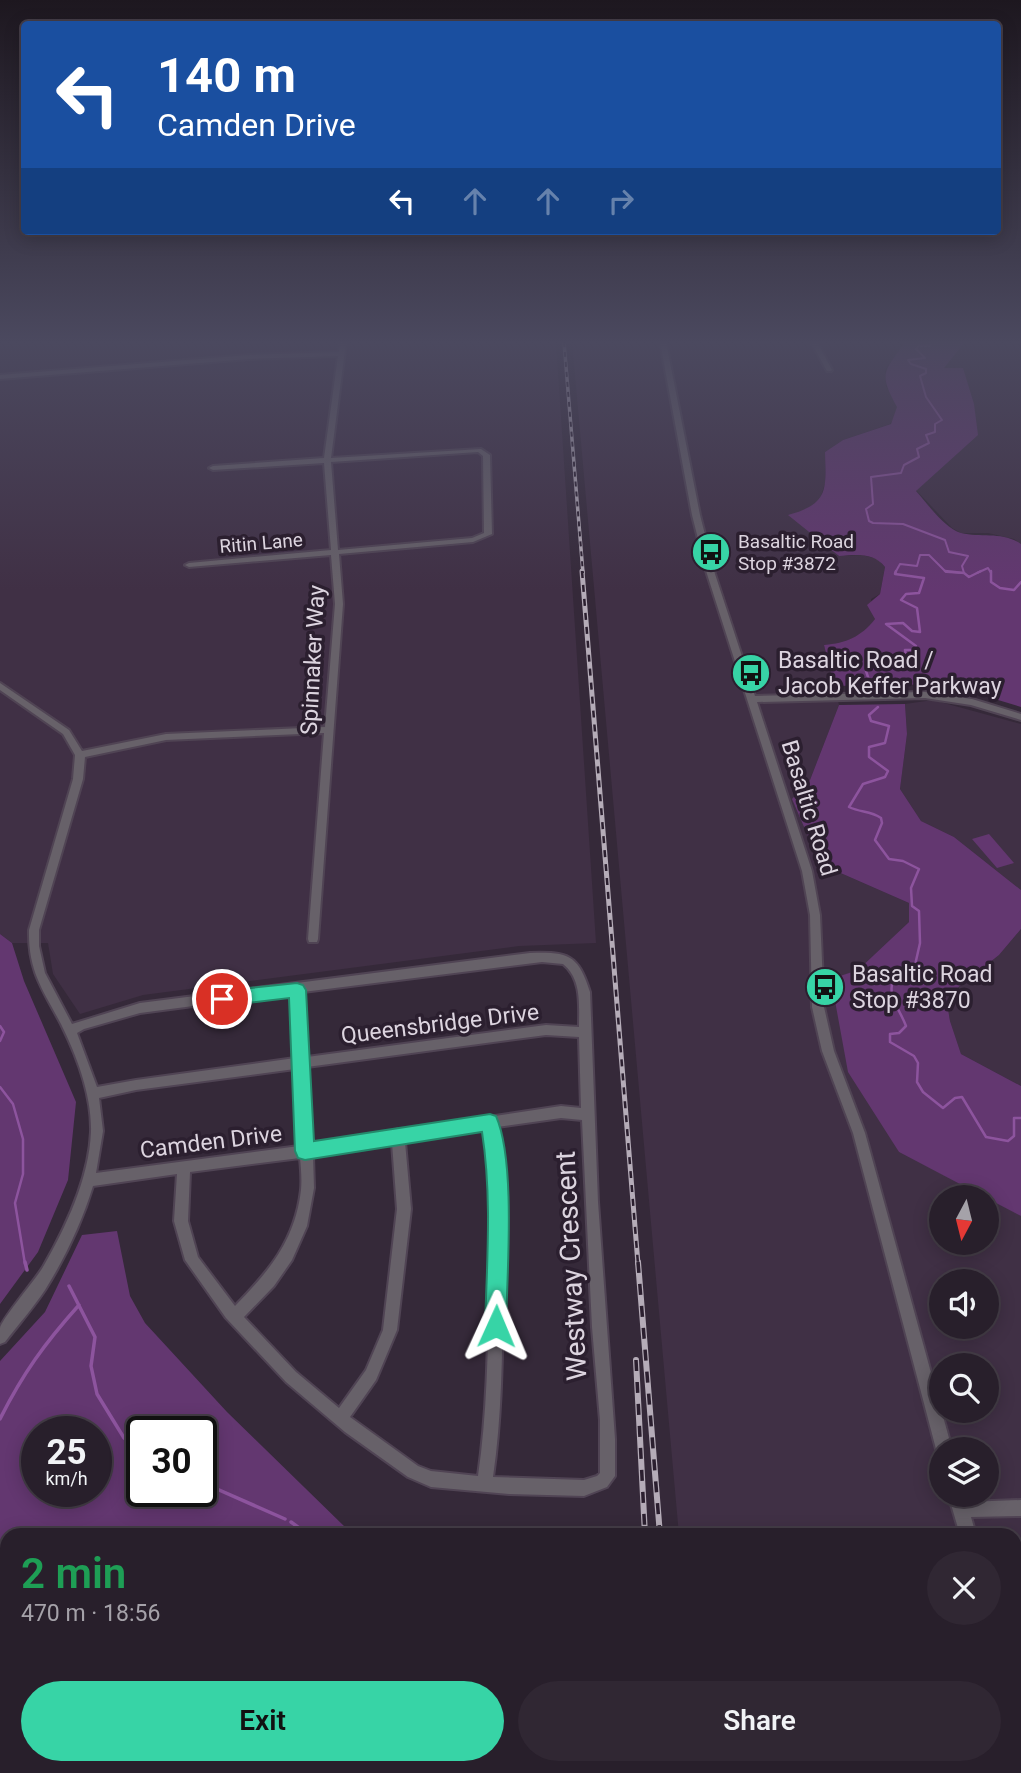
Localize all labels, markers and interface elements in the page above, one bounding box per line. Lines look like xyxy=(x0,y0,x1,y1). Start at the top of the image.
text: 140 m xyxy=(157,47,296,104)
icon: left xyxy=(42,49,133,140)
text: Camden Drive xyxy=(157,106,356,144)
icon: left xyxy=(383,182,421,220)
icon: ahead xyxy=(456,182,494,220)
icon: ahead xyxy=(529,182,567,220)
icon: right xyxy=(602,182,640,220)
street label: Ritin Lane xyxy=(218,528,304,558)
place label: Basaltic Road Stop #3872 xyxy=(738,530,854,575)
bus stop icon: Basaltic Road Stop #3872 xyxy=(690,531,732,573)
street label: Spinnaker Way xyxy=(296,584,330,736)
place label: Basaltic Road / Jacob Keffer Parkway xyxy=(778,647,1002,700)
bus stop icon: Basaltic Road / Jacob Keffer Parkway xyxy=(730,652,772,694)
street label: Basaltic Road xyxy=(776,737,842,879)
place label: Basaltic Road Stop #3870 xyxy=(852,961,992,1014)
bus stop icon: Basaltic Road Stop #3870 xyxy=(804,966,846,1008)
pin xyxy=(192,969,252,1029)
icon: arrive xyxy=(203,980,241,1018)
street label: Queensbridge Drive xyxy=(339,998,541,1050)
street label: Camden Drive xyxy=(138,1120,284,1164)
street label: Westway Crescent xyxy=(549,1150,593,1382)
north arrow xyxy=(929,1185,999,1255)
map controls xyxy=(929,1185,999,1507)
button: sound xyxy=(929,1269,999,1339)
position arrow xyxy=(459,1289,533,1363)
button: search xyxy=(929,1353,999,1423)
speed limit sign: 30 xyxy=(126,1416,217,1507)
text: 25 xyxy=(46,1432,87,1473)
button: layers xyxy=(929,1437,999,1507)
text: km/h xyxy=(45,1468,88,1489)
text: 2 min xyxy=(21,1549,126,1598)
button: close xyxy=(927,1551,1001,1625)
text: 470 m · 18:56 xyxy=(21,1600,160,1627)
button: Exit xyxy=(21,1681,504,1761)
button: Share xyxy=(518,1681,1001,1761)

